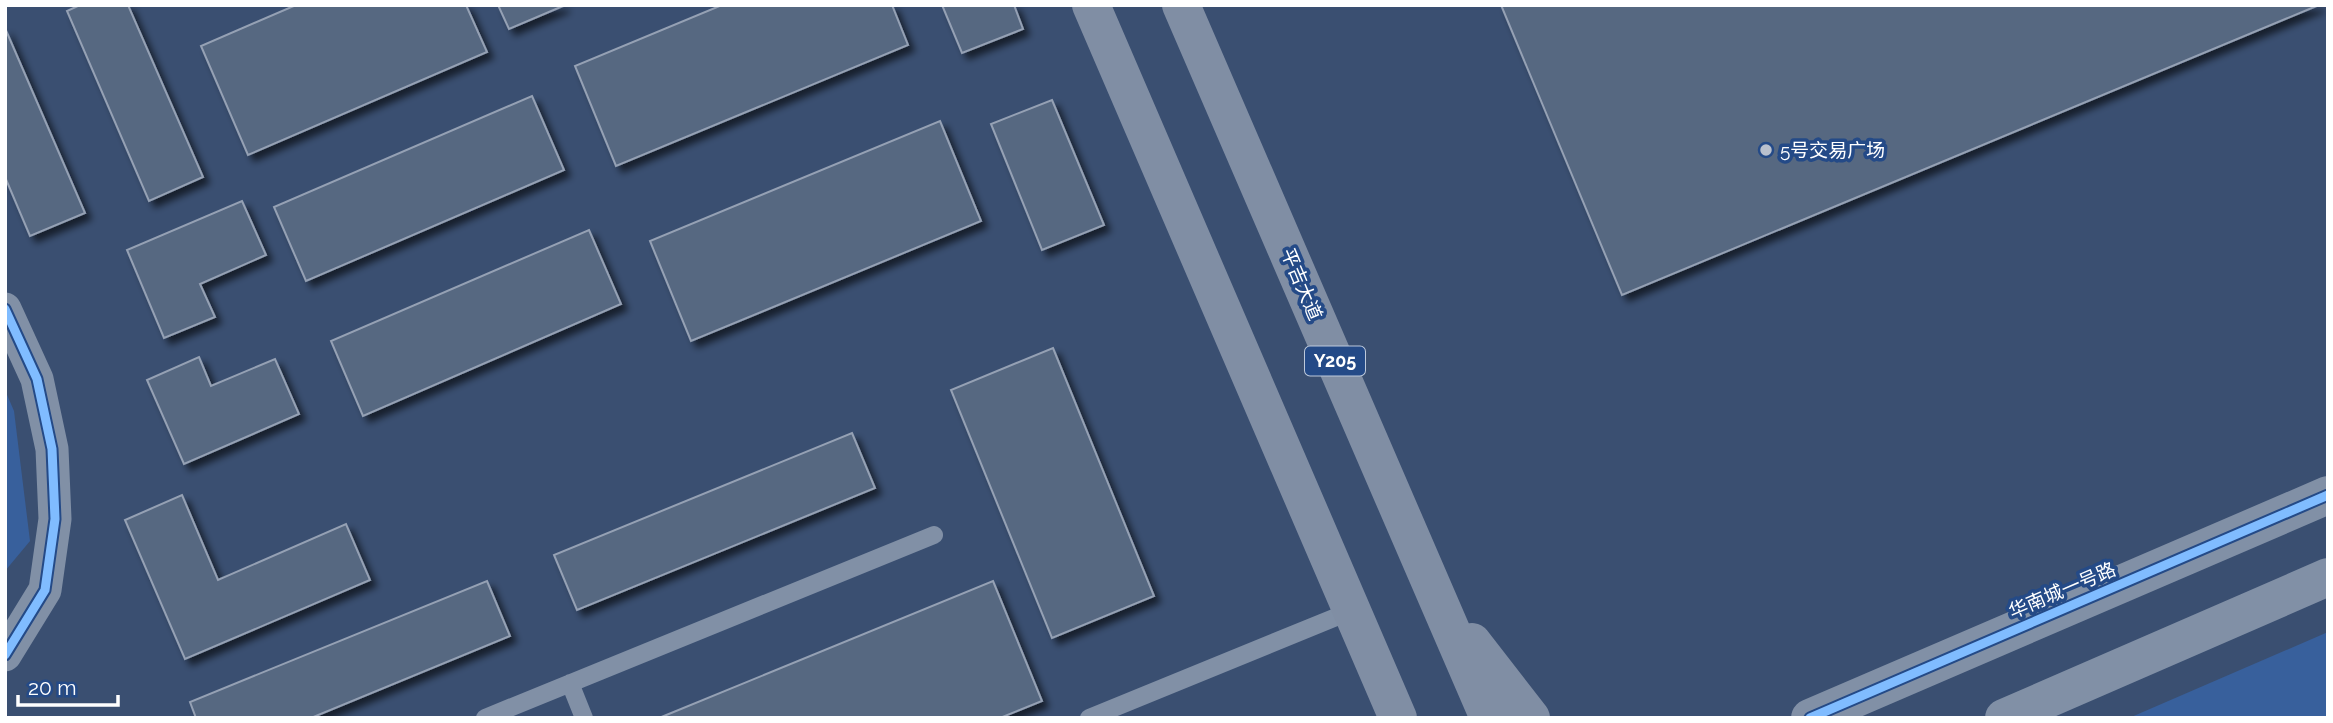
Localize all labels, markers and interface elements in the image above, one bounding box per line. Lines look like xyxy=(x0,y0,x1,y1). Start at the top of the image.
place label: 5号交易广场 xyxy=(1780,139,1885,161)
marker: 5号交易广场 xyxy=(1758,142,1774,158)
street label: 平吉大道 xyxy=(1277,245,1327,323)
road number: Y205 xyxy=(1305,346,1365,376)
street label: 华南城一号路 xyxy=(2005,558,2119,622)
scale bar xyxy=(18,664,117,708)
text: 20 m xyxy=(28,675,76,700)

